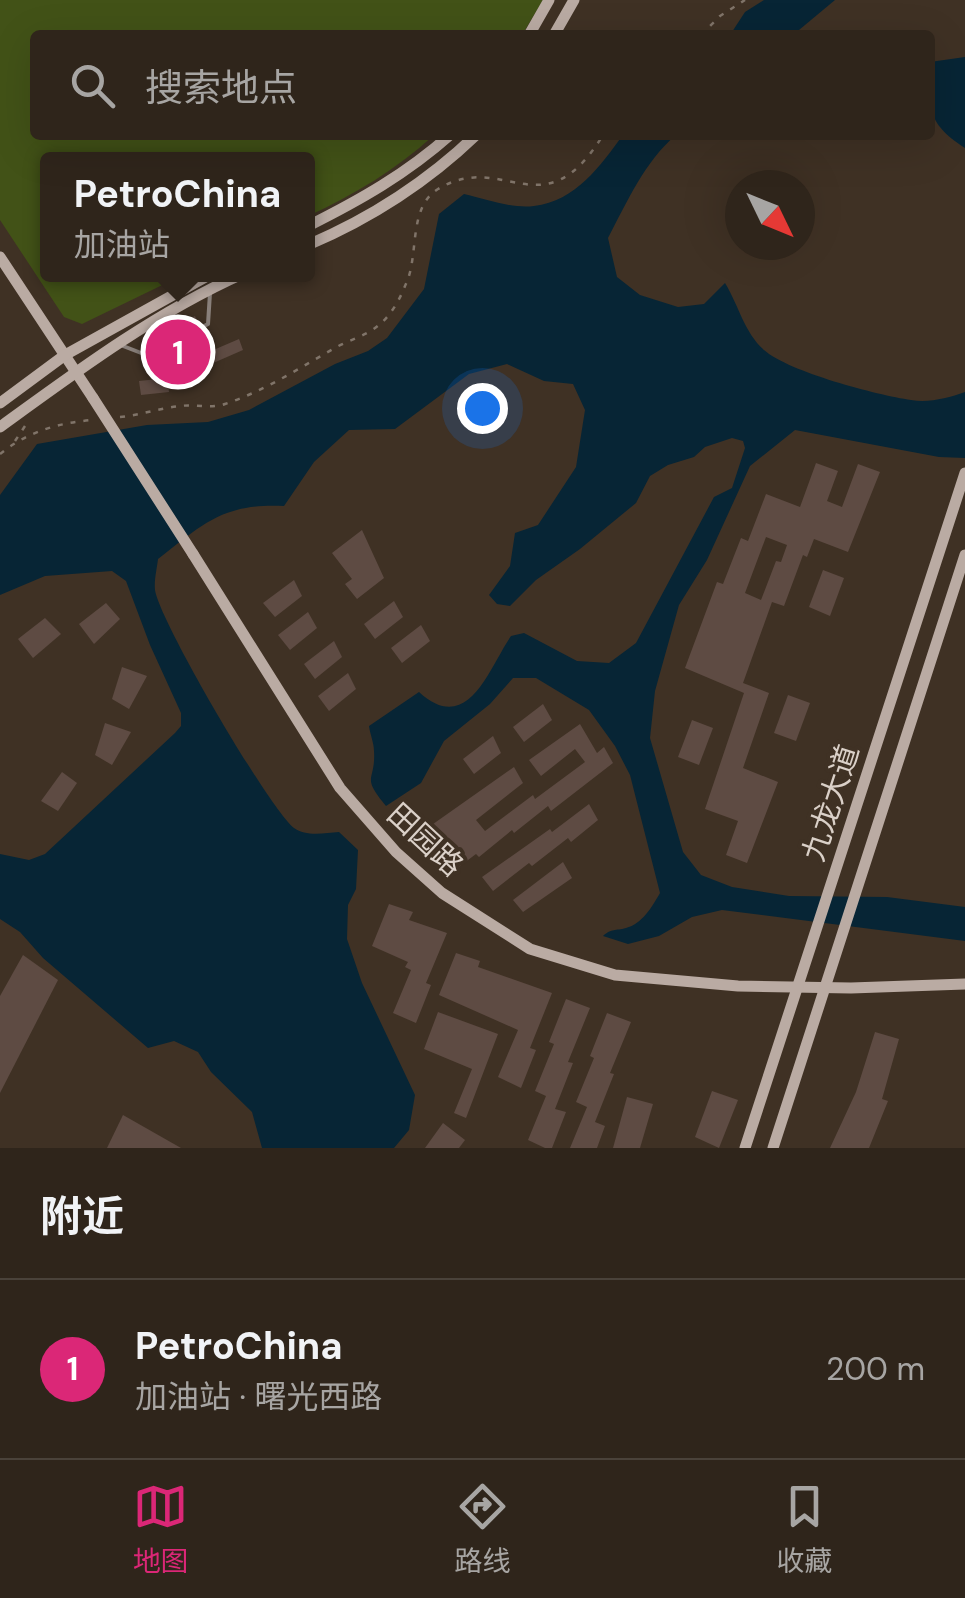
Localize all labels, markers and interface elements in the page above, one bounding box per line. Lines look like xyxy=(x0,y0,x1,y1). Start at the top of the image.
search box xyxy=(30,30,935,140)
icon: search xyxy=(65,58,120,113)
text: 搜索地点 xyxy=(145,63,297,113)
popup xyxy=(40,152,315,282)
text: PetroChina xyxy=(74,169,281,219)
north arrow xyxy=(725,170,815,260)
text: 加油站 xyxy=(74,224,170,266)
pin: 1 xyxy=(146,314,210,390)
your location xyxy=(457,383,508,434)
street label: 九龙大道 xyxy=(793,740,868,866)
street label: 田园路 xyxy=(379,795,472,885)
text: 附近 xyxy=(40,1189,124,1244)
text: PetroChina xyxy=(135,1321,343,1371)
text: 1 xyxy=(67,1348,78,1390)
text: 200 m xyxy=(826,1348,925,1390)
text: 加油站 · 曙光西路 xyxy=(135,1376,382,1418)
tab: 地图 xyxy=(133,1479,189,1580)
tab: 路线 xyxy=(454,1479,510,1580)
tab: 收藏 xyxy=(776,1479,832,1580)

